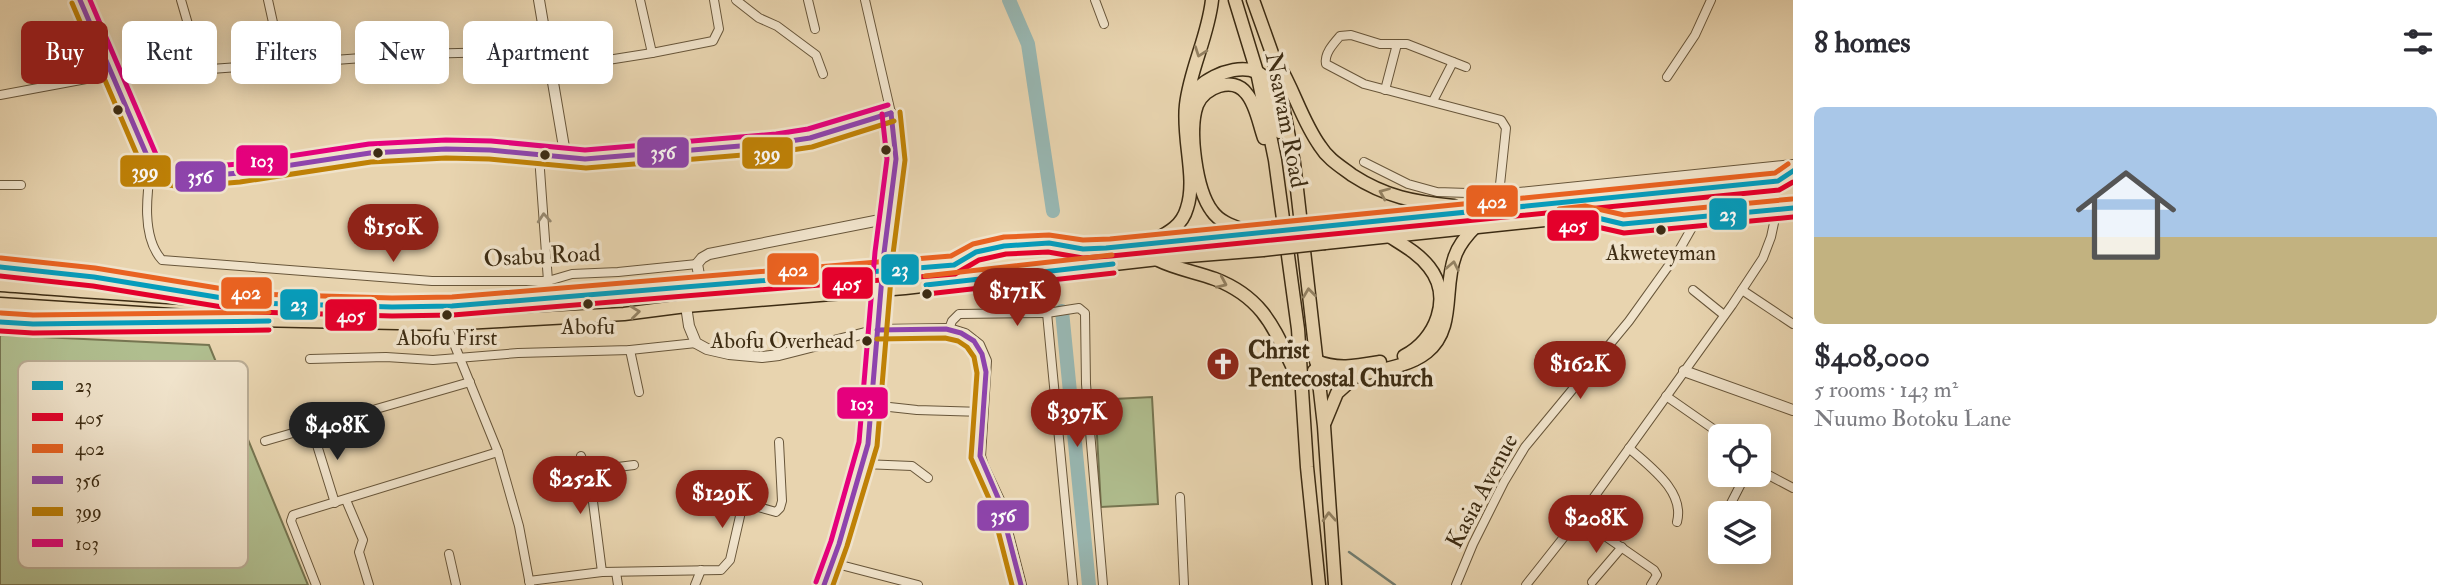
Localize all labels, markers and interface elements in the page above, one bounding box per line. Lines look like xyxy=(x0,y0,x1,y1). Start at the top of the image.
chip: Buy xyxy=(21,21,108,84)
chip: Rent xyxy=(122,21,217,84)
chip: Filters xyxy=(231,21,341,84)
chip: New xyxy=(355,21,449,84)
chip: Apartment xyxy=(463,21,613,84)
icon: filters xyxy=(2399,23,2437,61)
text: 8 homes xyxy=(1814,24,1911,61)
one-way arrow xyxy=(1194,46,1208,58)
street label: Nsawam Road xyxy=(1258,50,1314,190)
unlabelled marker xyxy=(111,103,125,117)
line badge: 356 xyxy=(636,136,690,169)
line badge: 399 xyxy=(741,136,794,170)
text: 356 xyxy=(650,141,677,165)
text: 399 xyxy=(754,142,780,166)
unlabelled marker xyxy=(879,143,893,157)
line badge: 103 xyxy=(235,144,289,177)
unlabelled marker xyxy=(371,146,385,160)
unlabelled marker xyxy=(538,148,552,162)
text: 103 xyxy=(250,149,274,173)
icon: home xyxy=(2063,152,2189,278)
line badge: 399 xyxy=(119,154,172,188)
text: 399 xyxy=(132,160,158,184)
line badge: 356 xyxy=(174,160,227,193)
text: 356 xyxy=(187,165,214,189)
line badge: 402 xyxy=(1465,184,1519,218)
one-way arrow xyxy=(1379,187,1391,201)
text: 402 xyxy=(1476,190,1507,214)
line badge: 23 xyxy=(1708,197,1748,231)
text: 23 xyxy=(1720,203,1736,227)
pin: $150K xyxy=(344,204,442,264)
line badge: 405 xyxy=(1546,209,1600,242)
text: $150K xyxy=(364,212,422,241)
one-way arrow xyxy=(537,213,552,224)
text: 405 xyxy=(1558,214,1588,238)
marker: Akweteyman xyxy=(1654,223,1668,237)
street label: Osabu Road xyxy=(483,237,601,275)
place label: Akweteyman xyxy=(1605,239,1716,267)
line badge: 402 xyxy=(766,252,820,286)
line badge: 23 xyxy=(880,253,920,286)
text: 402 xyxy=(777,258,808,282)
text: 23 xyxy=(892,258,908,282)
one-way arrow xyxy=(1445,260,1460,272)
line badge: 405 xyxy=(821,266,874,300)
pin: $171K xyxy=(968,268,1066,328)
text: 405 xyxy=(832,272,862,296)
one-way arrow xyxy=(1215,275,1227,289)
line badge: 402 xyxy=(220,276,273,310)
text: $171K xyxy=(989,276,1045,305)
text: 402 xyxy=(230,281,261,305)
unlabelled marker xyxy=(920,287,934,301)
one-way arrow xyxy=(1301,287,1316,299)
line badge: 23 xyxy=(279,288,319,321)
text: 23 xyxy=(291,293,307,317)
marker: Abofu xyxy=(581,297,595,311)
line badge: 405 xyxy=(324,298,378,332)
text: 405 xyxy=(336,304,366,328)
one-way arrow xyxy=(629,305,641,320)
marker: Abofu First xyxy=(440,308,454,322)
place label: Abofu xyxy=(560,313,615,341)
place label: Abofu First xyxy=(396,324,497,352)
place label: Abofu Overhead xyxy=(709,327,854,355)
marker: Abofu Overhead xyxy=(860,334,874,348)
place label: Christ Pentecostal Church xyxy=(1248,335,1434,394)
text: $408,000 xyxy=(1814,338,1930,375)
pin: $162K xyxy=(1531,342,1629,401)
church icon: Christ Pentecostal Church xyxy=(1204,345,1242,383)
text: $162K xyxy=(1550,349,1610,378)
legend xyxy=(18,361,248,568)
text: 23 xyxy=(75,374,92,398)
text: 5 rooms · 143 m² xyxy=(1814,375,1958,404)
line badge: 103 xyxy=(836,386,889,420)
pin: $397K xyxy=(1028,390,1126,449)
text: 103 xyxy=(850,392,874,416)
text: $397K xyxy=(1047,397,1107,426)
pin: $408K xyxy=(288,402,386,462)
text: Nuumo Botoku Lane xyxy=(1814,404,2011,433)
text: 405 xyxy=(75,406,104,430)
text: $408K xyxy=(305,410,369,439)
map controls xyxy=(1708,424,1771,564)
button: locate xyxy=(1708,424,1771,487)
street label: Kasia Avenue xyxy=(1439,428,1525,554)
text: 402 xyxy=(75,437,105,461)
pin: $252K xyxy=(531,456,629,516)
text: $252K xyxy=(549,464,611,493)
text: 356 xyxy=(75,469,102,493)
pin: $129K xyxy=(673,470,771,530)
text: $129K xyxy=(692,478,752,507)
pin: $208K xyxy=(1547,496,1645,555)
line badge: 356 xyxy=(976,499,1030,532)
text: 399 xyxy=(75,500,102,524)
button: layers xyxy=(1708,501,1771,564)
text: $208K xyxy=(1564,503,1628,532)
text: 356 xyxy=(990,504,1017,528)
one-way arrow xyxy=(1321,511,1336,522)
text: 103 xyxy=(75,532,99,556)

